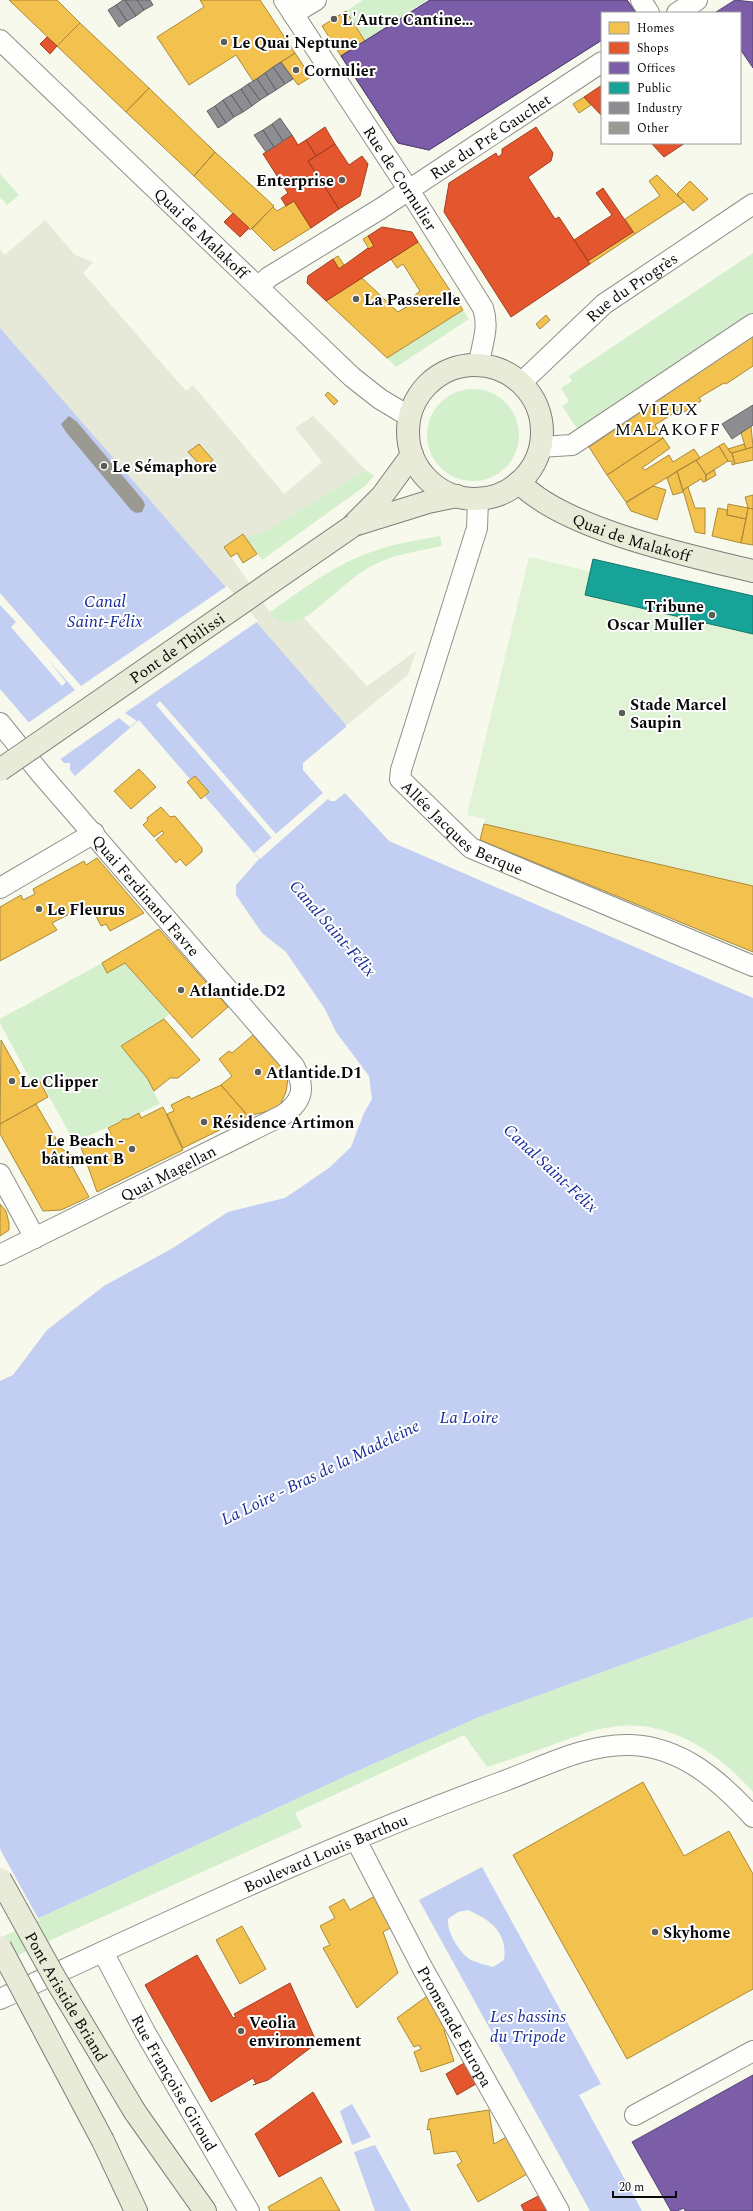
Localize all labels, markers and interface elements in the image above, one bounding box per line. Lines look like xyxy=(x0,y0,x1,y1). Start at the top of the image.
place label: L'Autre Cantine… xyxy=(342,8,473,32)
legend xyxy=(601,12,741,144)
marker: L'Autre Cantine… xyxy=(329,14,339,24)
text: Homes xyxy=(637,19,675,38)
place label: Le Quai Neptune xyxy=(232,31,358,55)
marker: Le Quai Neptune xyxy=(219,37,229,47)
text: Shops xyxy=(637,39,669,58)
place label: Cornulier xyxy=(304,59,376,83)
text: Offices xyxy=(637,59,676,78)
marker: Cornulier xyxy=(291,65,301,75)
text: Public xyxy=(637,79,671,98)
street label: Rue du Pré Gauchet xyxy=(425,88,556,186)
text: Industry xyxy=(637,99,683,118)
text: Other xyxy=(637,119,669,138)
street label: Rue de Cornulier xyxy=(357,122,443,236)
place label: Enterprise xyxy=(256,169,334,193)
marker: Enterprise xyxy=(337,175,347,185)
street label: Quai de Malakoff xyxy=(148,182,254,286)
street label: Rue du Progrès xyxy=(581,247,683,328)
place label: La Passerelle xyxy=(364,288,461,312)
marker: La Passerelle xyxy=(351,294,361,304)
district label: VIEUX MALAKOFF xyxy=(615,397,721,443)
place label: Le Sémaphore xyxy=(112,455,217,479)
marker: Le Sémaphore xyxy=(99,461,109,471)
street label: Quai de Malakoff xyxy=(568,507,694,569)
water label: Canal Saint-Félix xyxy=(67,589,143,635)
place label: Tribune Oscar Muller xyxy=(607,595,704,637)
street label: Pont de Tbilissi xyxy=(125,607,230,690)
marker: Tribune Oscar Muller xyxy=(707,610,717,620)
place label: Stade Marcel Saupin xyxy=(630,693,727,735)
marker: Stade Marcel Saupin xyxy=(617,708,627,718)
street label: Allée Jacques Berque xyxy=(395,775,527,882)
street label: Quai Ferdinand Favre xyxy=(86,830,205,962)
water label: Canal Saint-Félix xyxy=(283,874,382,983)
place label: Le Fleurus xyxy=(47,898,125,922)
marker: Le Fleurus xyxy=(34,904,44,914)
place label: Atlantide.D2 xyxy=(189,979,285,1003)
marker: Atlantide.D2 xyxy=(176,985,186,995)
place label: Atlantide.D1 xyxy=(266,1061,362,1085)
marker: Atlantide.D1 xyxy=(253,1067,263,1077)
place label: Le Clipper xyxy=(20,1070,98,1094)
marker: Le Clipper xyxy=(7,1076,17,1086)
place label: Résidence Artimon xyxy=(212,1111,354,1135)
marker: Résidence Artimon xyxy=(199,1117,209,1127)
water label: Canal Saint-Félix xyxy=(497,1118,604,1220)
place label: Le Beach - bâtiment B xyxy=(41,1129,124,1171)
street label: Quai Magellan xyxy=(116,1139,221,1208)
marker: Le Beach - bâtiment B xyxy=(127,1144,137,1154)
water label: La Loire xyxy=(440,1405,498,1431)
water label: La Loire - Bras de la Madeleine xyxy=(217,1413,424,1532)
street label: Boulevard Louis Barthou xyxy=(240,1808,412,1899)
place label: Skyhome xyxy=(663,1921,730,1945)
street label: Pont Aristide Briand xyxy=(18,1927,113,2067)
marker: Skyhome xyxy=(650,1927,660,1937)
street label: Promenade Europa xyxy=(411,1962,498,2092)
water label: Les bassins du Tripode xyxy=(490,2004,566,2050)
street label: Rue Françoise Giroud xyxy=(125,2010,223,2156)
place label: Veolia environnement xyxy=(249,2011,361,2053)
marker: Veolia environnement xyxy=(236,2026,246,2036)
scale bar xyxy=(613,2173,676,2199)
text: 20 m xyxy=(619,2178,644,2197)

